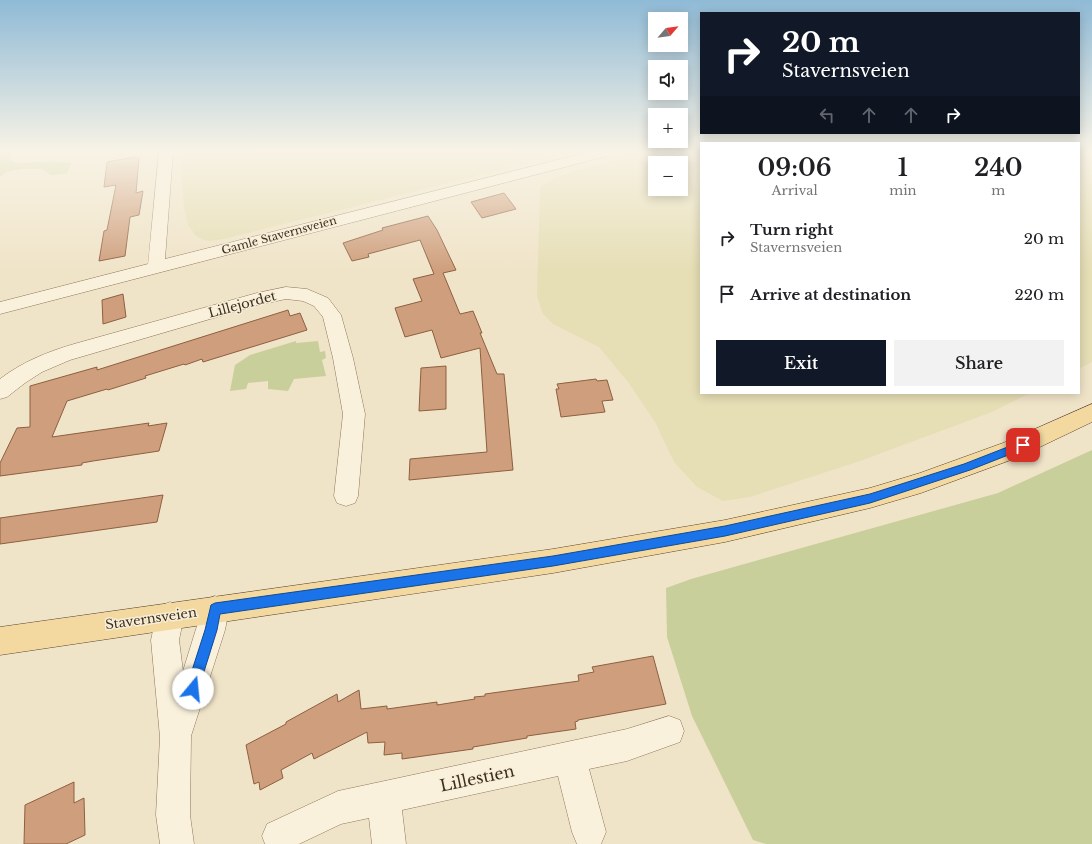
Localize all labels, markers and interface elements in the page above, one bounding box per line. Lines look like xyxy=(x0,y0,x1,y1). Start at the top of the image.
north arrow xyxy=(648,12,688,52)
map controls xyxy=(648,12,688,196)
text: 20 m xyxy=(782,25,860,60)
icon: right xyxy=(716,28,768,80)
button: sound xyxy=(648,60,688,100)
text: Stavernsveien xyxy=(782,60,910,82)
icon: left xyxy=(816,104,838,126)
icon: ahead xyxy=(858,104,880,126)
icon: ahead xyxy=(900,104,922,126)
icon: right xyxy=(942,104,964,126)
button: + xyxy=(648,108,688,148)
text: 09:06 xyxy=(757,153,832,182)
text: 1 xyxy=(898,153,908,182)
text: 240 xyxy=(974,153,1023,182)
button: − xyxy=(648,156,688,196)
text: Arrival xyxy=(772,182,818,199)
text: min xyxy=(889,182,917,199)
text: m xyxy=(991,182,1005,199)
street label: Gamle Stavernsveien xyxy=(220,213,338,257)
text: Turn right xyxy=(750,220,833,239)
icon: right xyxy=(716,227,738,249)
text: 20 m xyxy=(1024,229,1064,248)
text: Stavernsveien xyxy=(750,239,842,256)
icon: arrive xyxy=(716,283,738,305)
text: Arrive at destination xyxy=(750,285,911,304)
text: 220 m xyxy=(1014,285,1064,304)
street label: Lillejordet xyxy=(206,287,278,322)
button: Exit xyxy=(716,340,886,386)
button: Share xyxy=(894,340,1064,386)
pin xyxy=(1006,428,1040,462)
icon: arrive xyxy=(1012,434,1034,456)
street label: Stavernsveien xyxy=(104,604,198,633)
position arrow xyxy=(172,668,214,710)
street label: Lillestien xyxy=(438,760,516,796)

